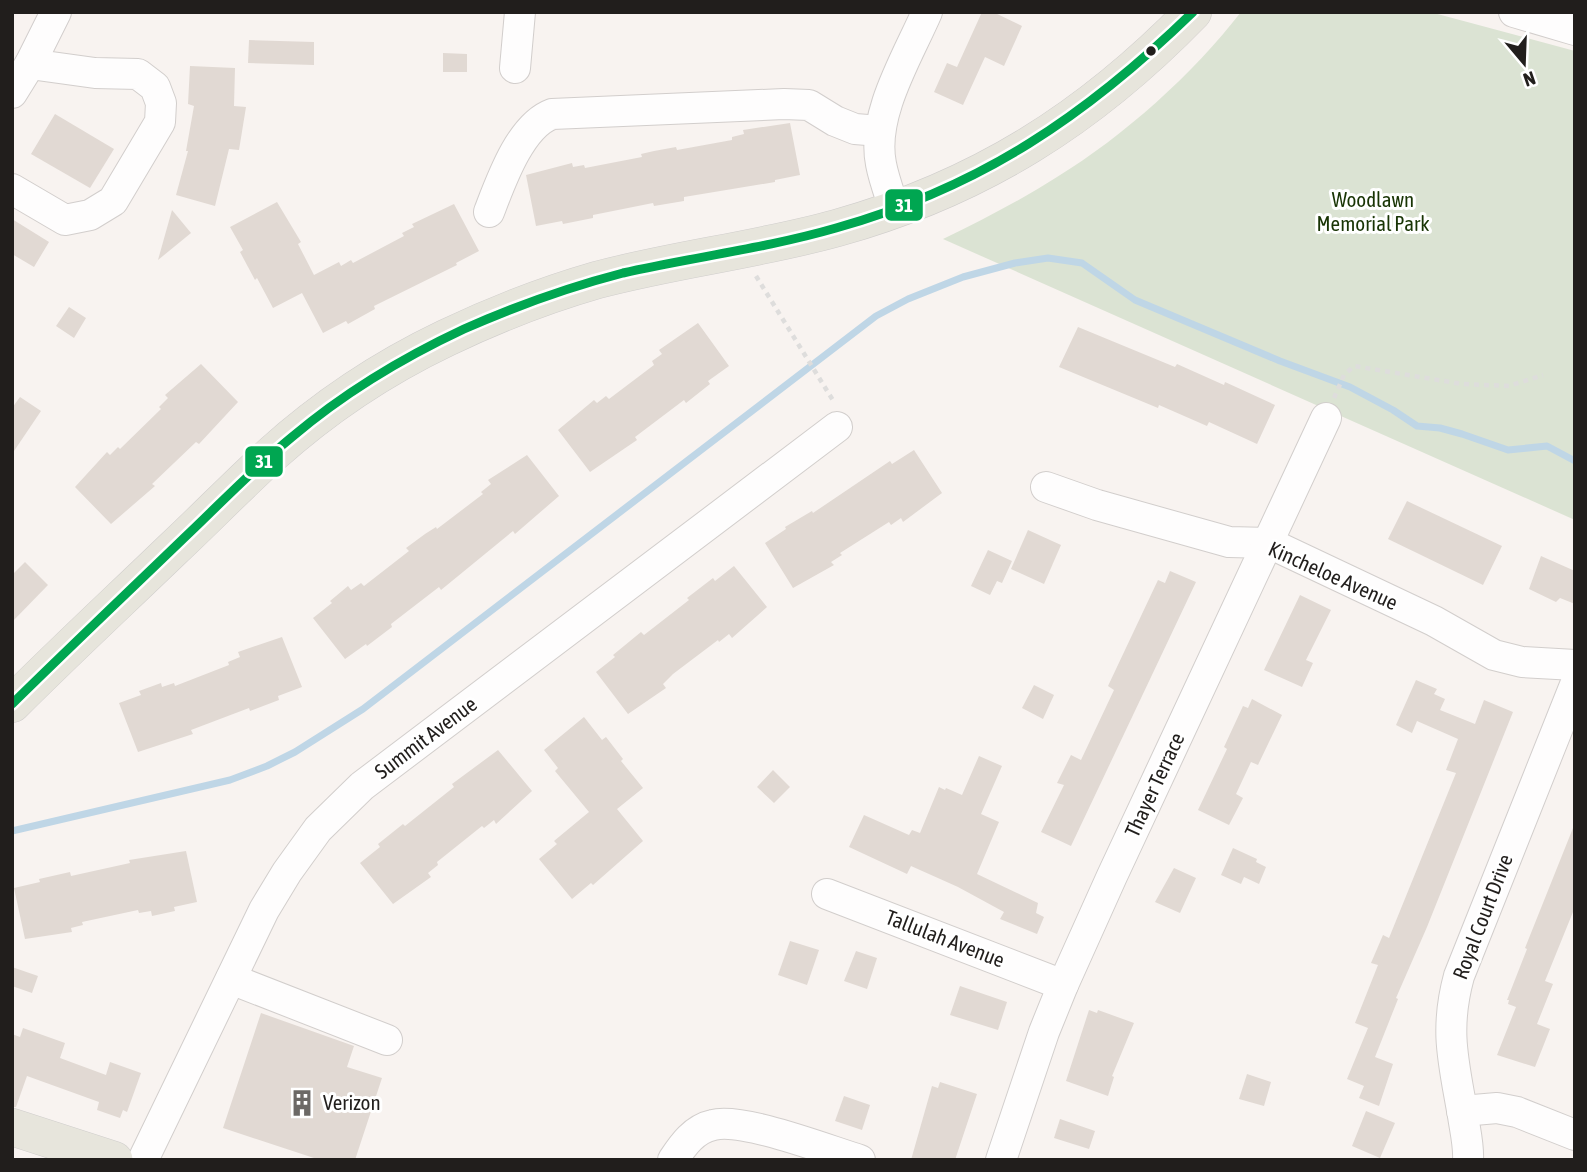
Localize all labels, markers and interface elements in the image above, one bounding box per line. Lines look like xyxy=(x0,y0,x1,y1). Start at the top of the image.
north arrow xyxy=(1489,28,1559,98)
unlabelled marker xyxy=(1144,44,1158,58)
text: N xyxy=(1521,67,1538,91)
park label: Woodlawn Memorial Park xyxy=(1317,187,1429,235)
line badge: 31 xyxy=(884,188,924,222)
text: 31 xyxy=(895,194,913,216)
line badge: 31 xyxy=(244,445,284,478)
text: 31 xyxy=(255,450,273,472)
street label: Kincheloe Avenue xyxy=(1265,536,1402,614)
street label: Summit Avenue xyxy=(370,691,481,783)
street label: Thayer Terrace xyxy=(1119,729,1189,841)
street label: Royal Court Drive xyxy=(1447,851,1517,983)
street label: Tallulah Avenue xyxy=(883,904,1008,972)
building icon: Verizon xyxy=(287,1088,317,1118)
place label: Verizon xyxy=(323,1090,381,1114)

